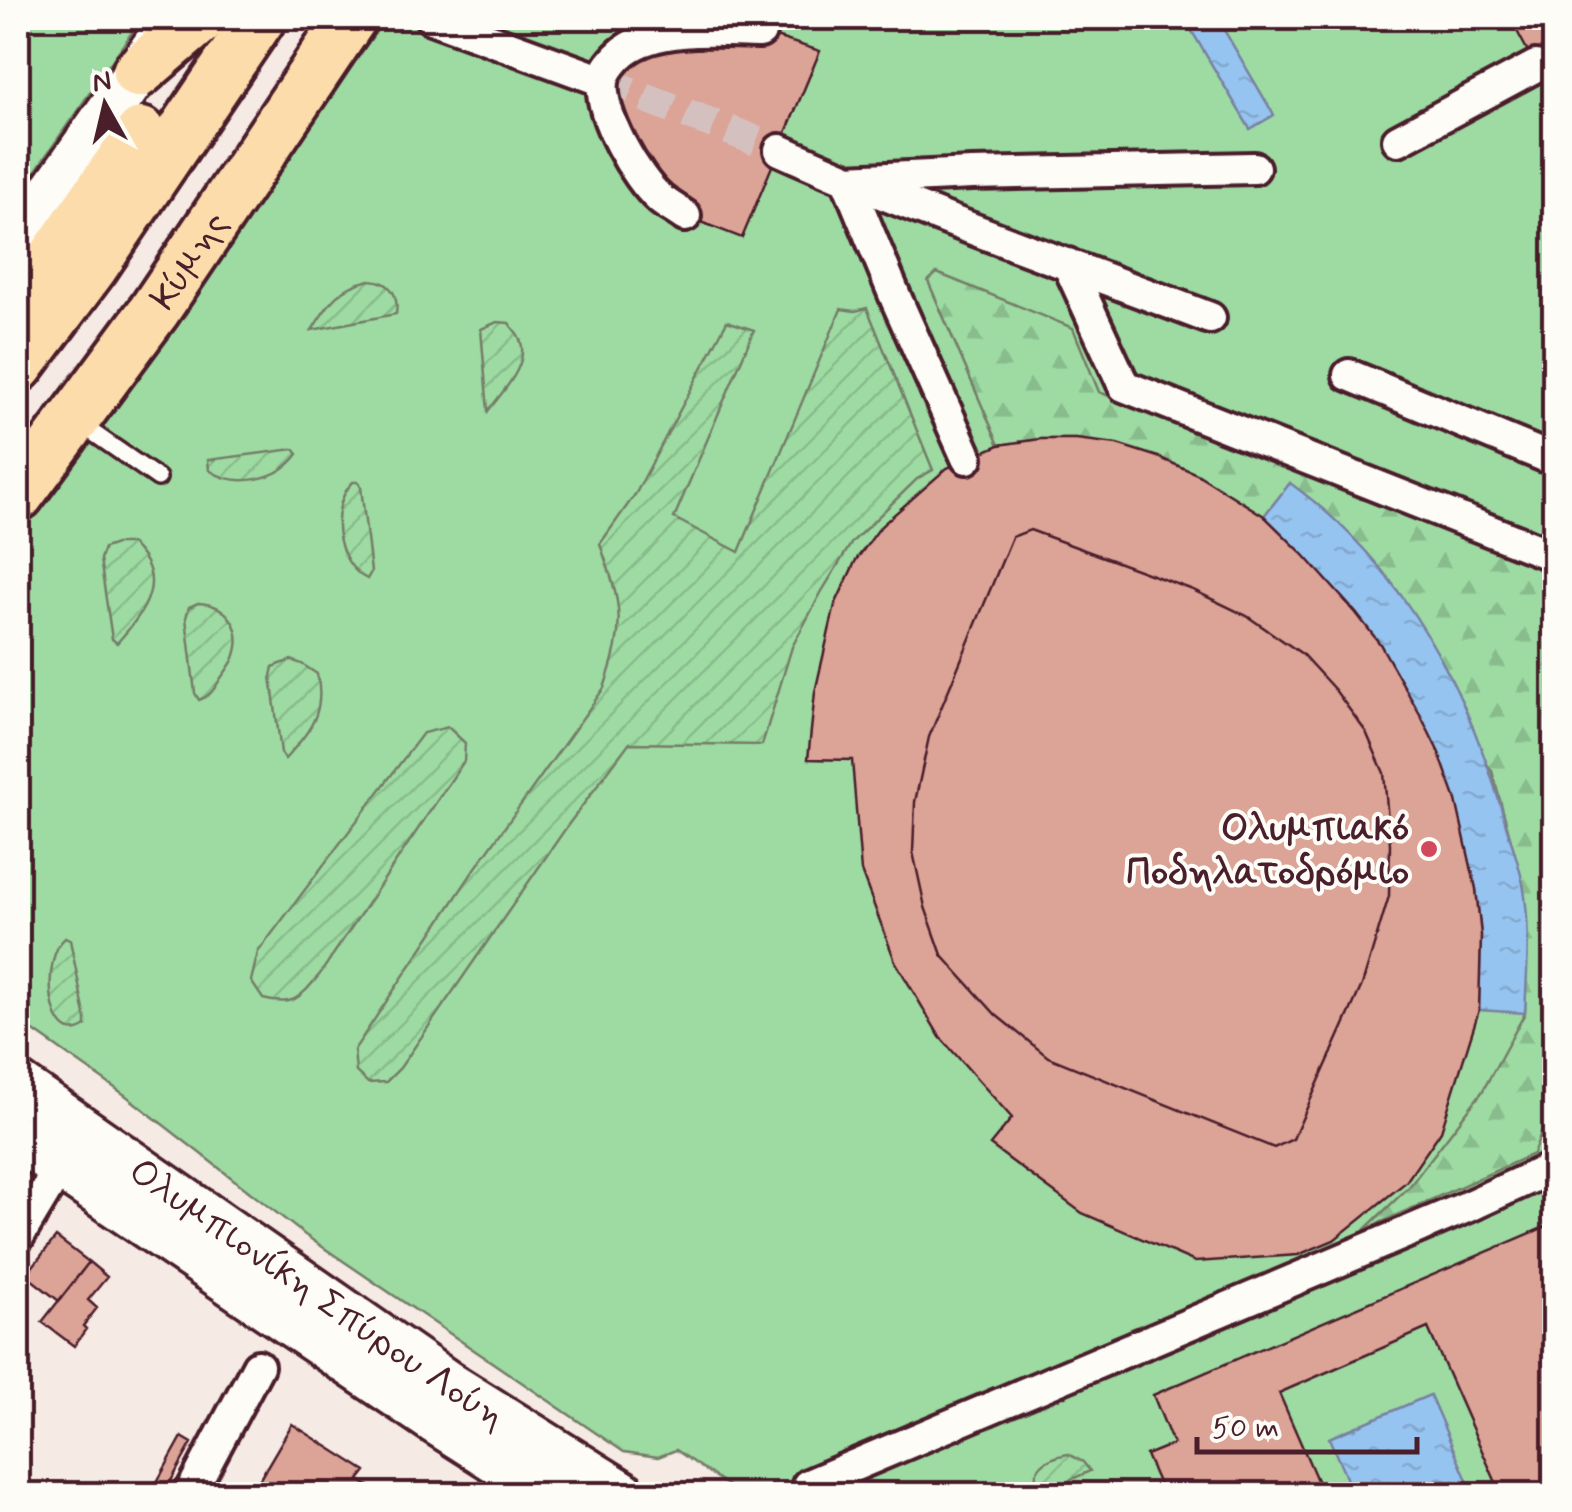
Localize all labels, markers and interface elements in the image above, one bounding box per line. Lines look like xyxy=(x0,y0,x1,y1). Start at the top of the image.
north arrow xyxy=(55,55,155,155)
text: N xyxy=(90,63,114,102)
street label: Κύμης xyxy=(140,203,241,320)
place label: Ολυμπιακό Ποδηλατοδρόμιο xyxy=(1126,805,1409,898)
marker: Ολυμπιακό Ποδηλατοδρόμιο xyxy=(1418,838,1440,860)
street label: Ολυμπιονίκη Σπύρου Λούη xyxy=(118,1148,515,1442)
scale bar xyxy=(1197,1392,1417,1454)
text: 50 m xyxy=(1212,1409,1279,1448)

